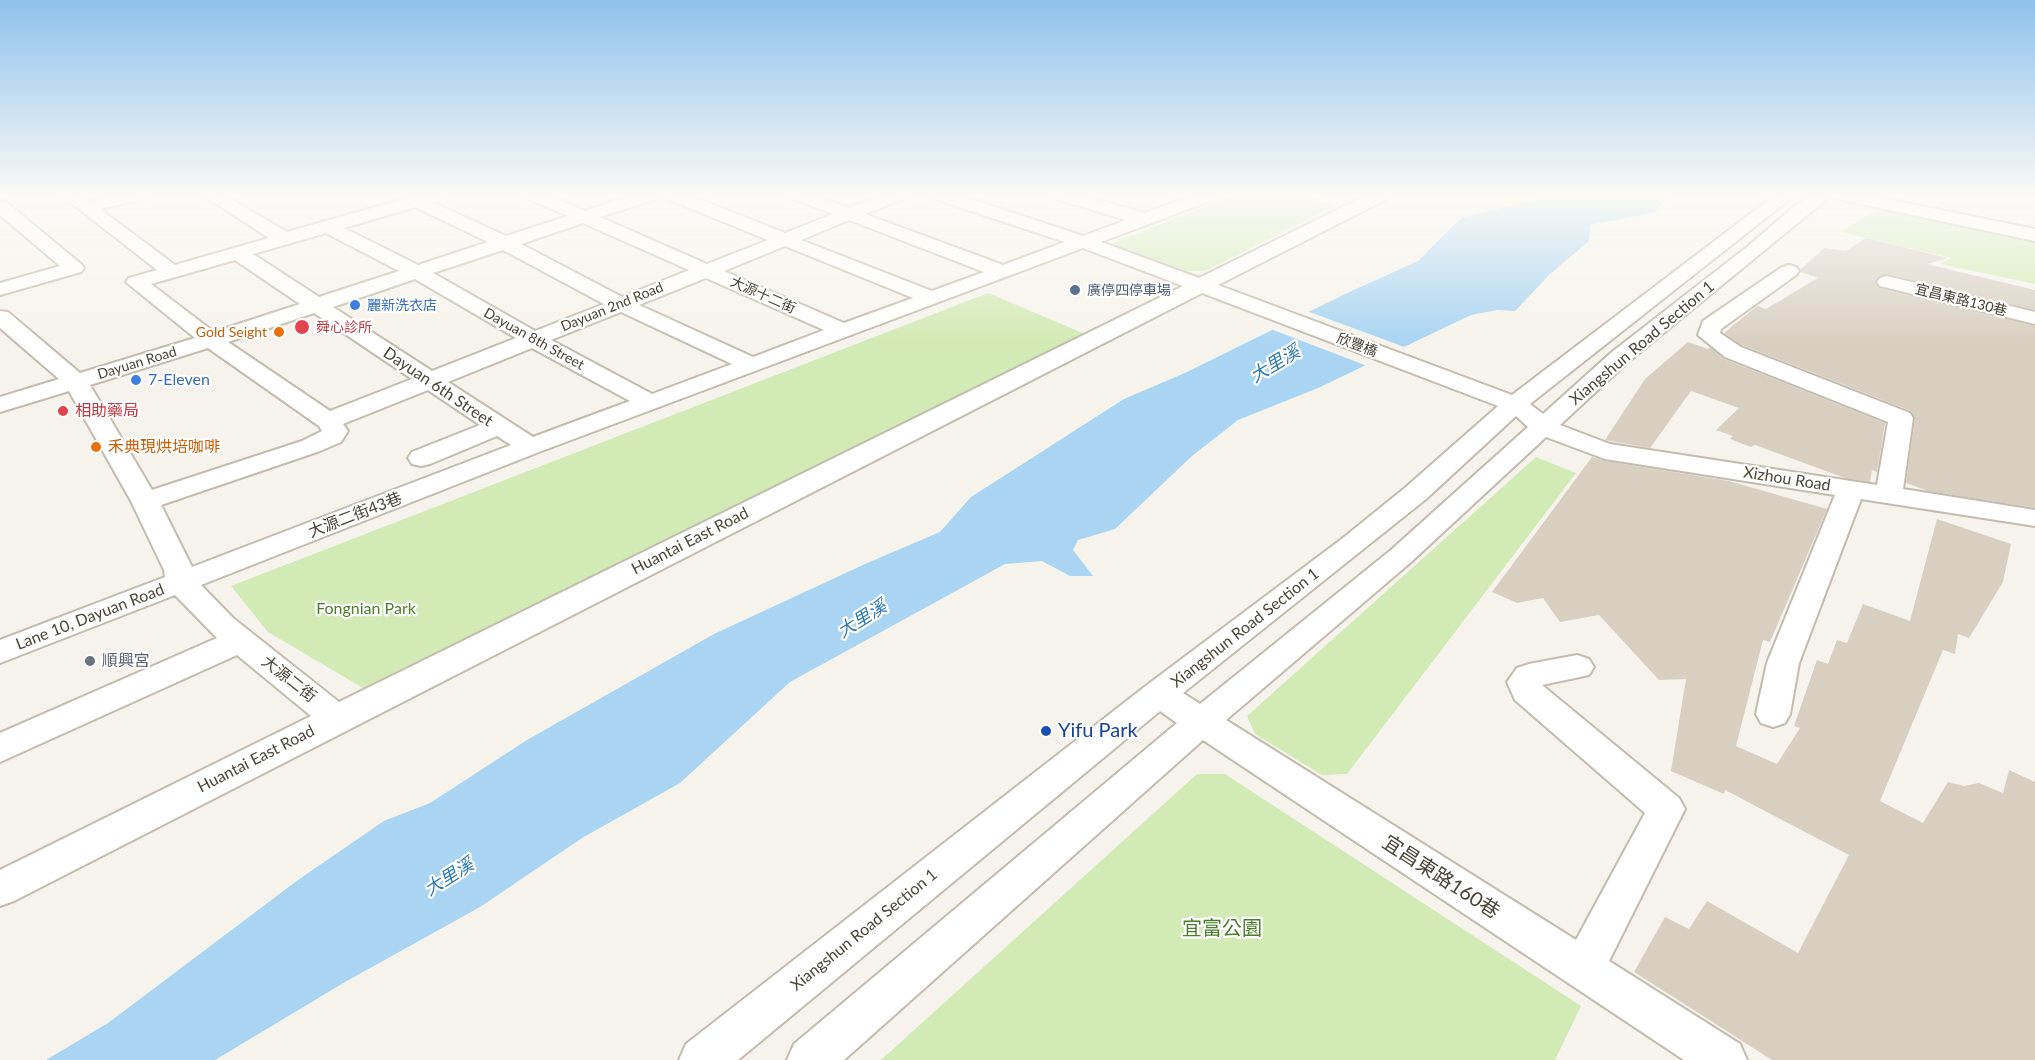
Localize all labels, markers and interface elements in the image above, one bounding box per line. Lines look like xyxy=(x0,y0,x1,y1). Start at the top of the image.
street label: 大源十二街 xyxy=(728,273,798,317)
street label: Xiangshun Road Section 1 xyxy=(1566,277,1718,409)
street label: Dayuan 2nd Road xyxy=(558,279,666,335)
street label: 宜昌東路130巷 xyxy=(1913,280,2009,320)
place label: 廣停四停車場 xyxy=(1087,282,1171,298)
marker: 廣停四停車場 xyxy=(1068,283,1082,297)
place label: 麗新洗衣店 xyxy=(367,297,437,313)
marker: 麗新洗衣店 xyxy=(348,298,362,312)
street label: Dayuan 8th Street xyxy=(481,304,587,374)
marker: 舜心診所 xyxy=(293,318,311,336)
place label: 舜心診所 xyxy=(316,319,372,335)
place label: Gold Seight xyxy=(196,324,267,340)
marker: Gold Seight xyxy=(272,325,286,339)
street label: 欣豐橋 xyxy=(1334,330,1380,360)
water label: 大里溪 xyxy=(1246,341,1304,387)
street label: Dayuan Road xyxy=(95,343,179,383)
street label: Dayuan 6th Street xyxy=(380,343,496,431)
place label: 7-Eleven xyxy=(148,370,210,390)
marker: 7-Eleven xyxy=(129,373,143,387)
place label: 相助藥局 xyxy=(75,401,139,421)
marker: 相助藥局 xyxy=(56,404,70,418)
place label: 禾典現烘培咖啡 xyxy=(108,437,220,457)
marker: 禾典現烘培咖啡 xyxy=(89,440,103,454)
street label: Xizhou Road xyxy=(1742,463,1832,495)
street label: 大源二街43巷 xyxy=(306,488,404,542)
street label: Huantai East Road xyxy=(628,503,752,579)
street label: Xiangshun Road Section 1 xyxy=(1167,564,1323,692)
street label: Lane 10, Dayuan Road xyxy=(13,580,167,654)
water label: 大里溪 xyxy=(833,596,891,642)
park label: Fongnian Park xyxy=(316,599,416,619)
place label: 順興宮 xyxy=(102,651,150,671)
street label: 大源二街 xyxy=(258,652,320,706)
marker: 順興宮 xyxy=(83,654,97,668)
place label: Yifu Park xyxy=(1058,719,1138,743)
street label: Huantai East Road xyxy=(194,721,318,797)
marker: Yifu Park xyxy=(1039,724,1053,738)
street label: 宜昌東路160巷 xyxy=(1378,830,1504,924)
water label: 大里溪 xyxy=(420,854,478,900)
street label: Xiangshun Road Section 1 xyxy=(787,865,941,995)
park label: 宜富公園 xyxy=(1182,917,1262,941)

